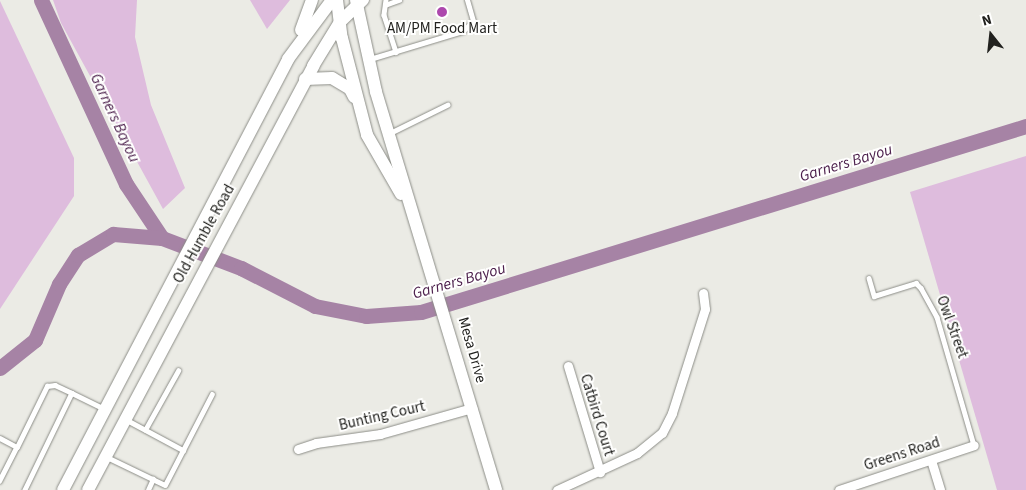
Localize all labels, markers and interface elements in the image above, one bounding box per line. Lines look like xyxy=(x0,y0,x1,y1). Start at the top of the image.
marker: AM/PM Food Mart xyxy=(436,6,448,18)
north arrow xyxy=(966,10,1016,60)
text: N xyxy=(980,10,994,31)
place label: AM/PM Food Mart xyxy=(387,20,497,38)
water label: Garners Bayou xyxy=(86,70,144,166)
water label: Garners Bayou xyxy=(797,140,895,186)
street label: Old Humble Road xyxy=(169,181,239,287)
water label: Garners Bayou xyxy=(410,259,508,303)
street label: Owl Street xyxy=(932,293,972,361)
street label: Mesa Drive xyxy=(454,315,490,385)
street label: Catbird Court xyxy=(576,372,618,458)
street label: Bunting Court xyxy=(337,397,427,435)
street label: Greens Road xyxy=(862,433,942,475)

